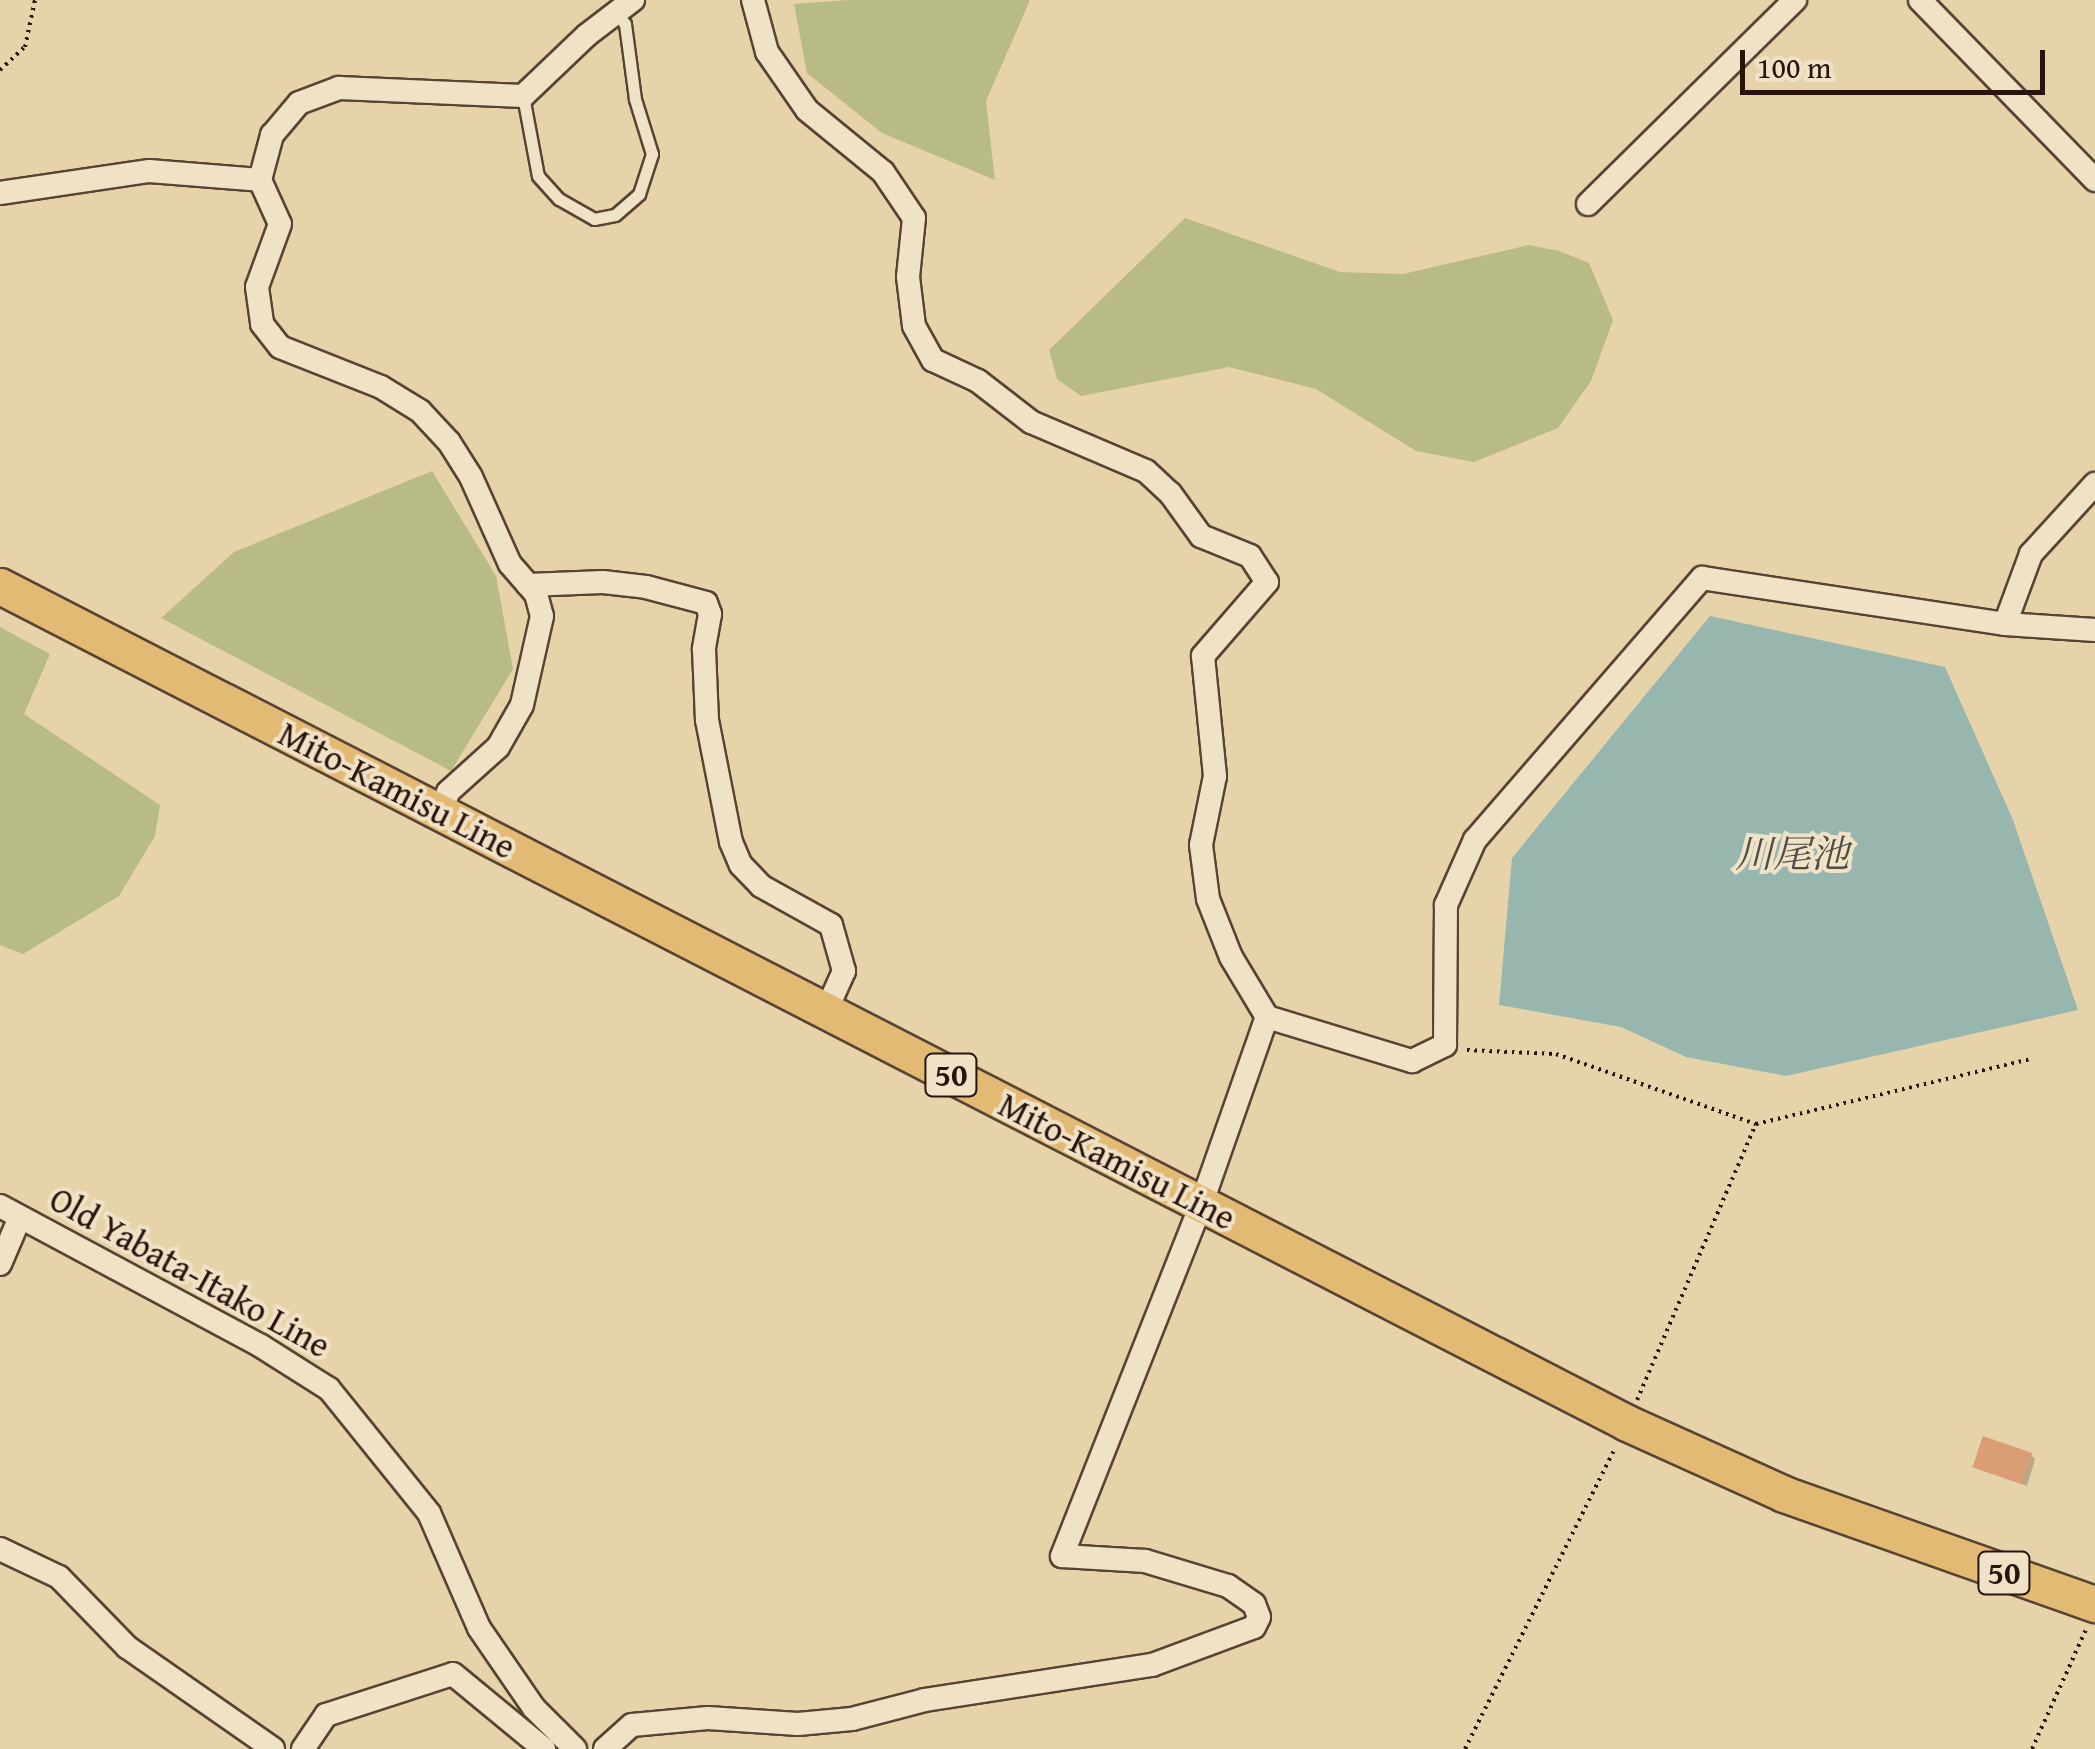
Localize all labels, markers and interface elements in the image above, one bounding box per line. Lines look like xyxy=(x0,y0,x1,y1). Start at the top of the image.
scale bar xyxy=(1745,30,2050,92)
text: 100 m xyxy=(1757,45,1831,89)
street label: Mito-Kamisu Line xyxy=(272,712,522,868)
water label: 川尾池 xyxy=(1735,831,1849,877)
road number: 50 xyxy=(924,1048,978,1102)
street label: Mito-Kamisu Line xyxy=(992,1083,1242,1239)
street label: Old Yabata-Itako Line xyxy=(43,1178,337,1366)
road number: 50 xyxy=(1976,1546,2032,1600)

